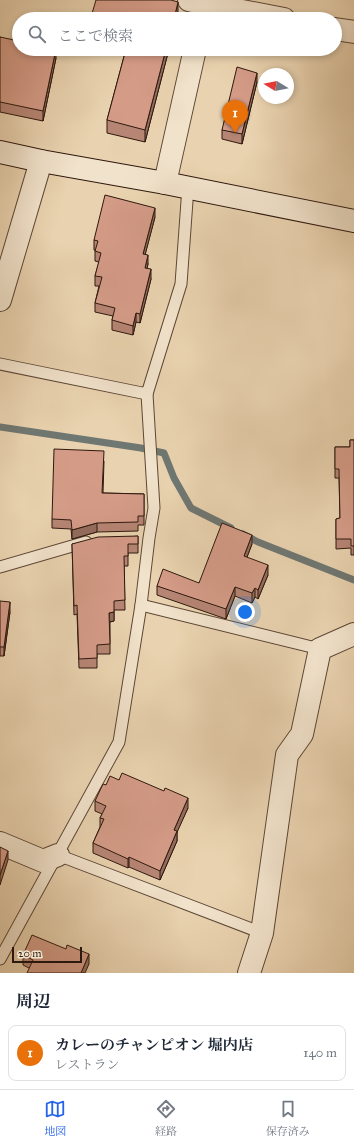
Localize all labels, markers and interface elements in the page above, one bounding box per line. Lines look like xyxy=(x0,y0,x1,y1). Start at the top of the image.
search box xyxy=(12,12,342,56)
icon: search xyxy=(26,23,48,45)
text: ここで検索 xyxy=(58,27,133,45)
north arrow xyxy=(258,68,294,104)
pin: 1 xyxy=(222,100,248,133)
your location xyxy=(235,602,255,622)
scale bar xyxy=(12,945,82,964)
text: 20 m xyxy=(18,947,41,960)
text: 周辺 xyxy=(16,991,50,1012)
text: カレーのチャンピオン 堀内店 xyxy=(55,1036,253,1054)
text: 1 xyxy=(27,1045,33,1061)
text: 140 m xyxy=(303,1045,337,1061)
text: レストラン xyxy=(55,1057,120,1073)
tab: 地図 xyxy=(44,1098,66,1138)
tab: 経路 xyxy=(155,1098,177,1138)
tab: 保存済み xyxy=(266,1098,310,1138)

